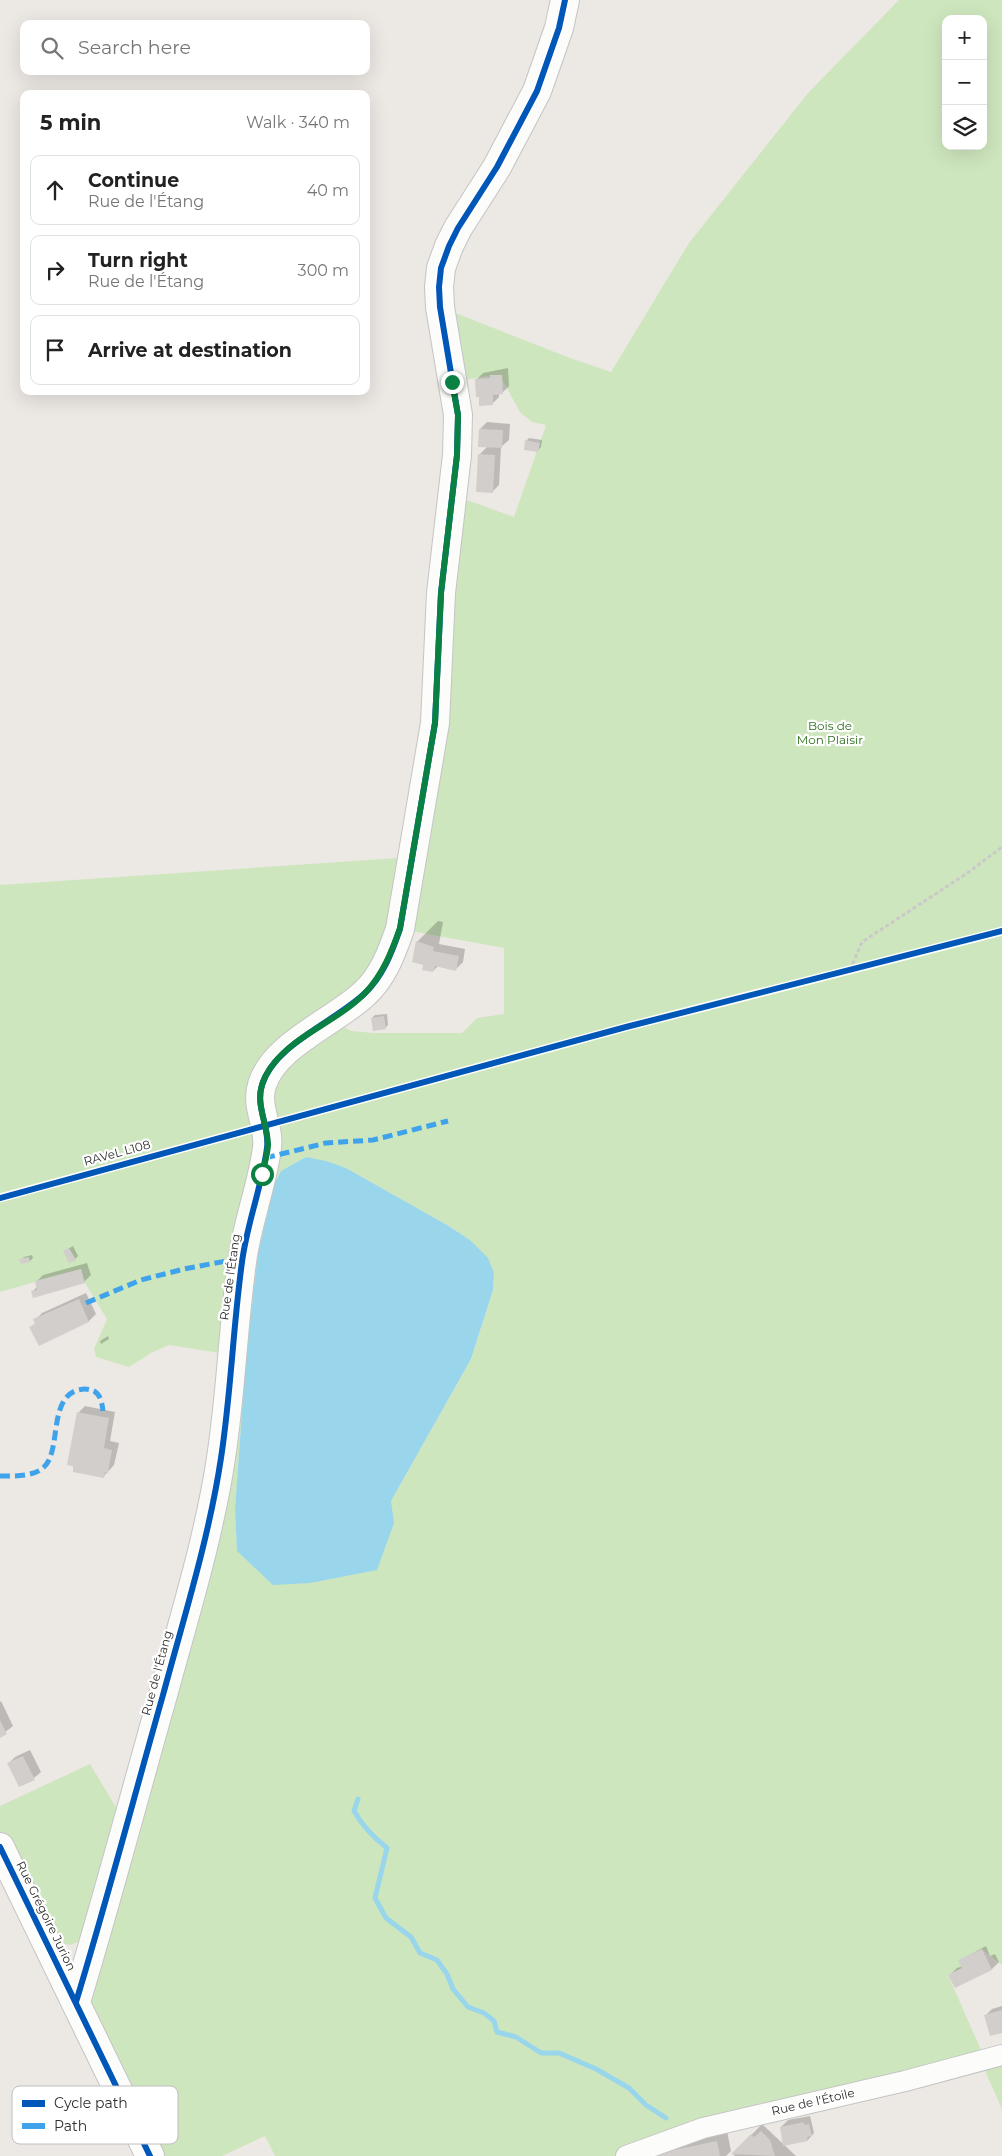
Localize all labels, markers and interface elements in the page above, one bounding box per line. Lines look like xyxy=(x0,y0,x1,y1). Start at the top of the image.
map controls xyxy=(942,15,987,150)
button: + xyxy=(942,15,987,60)
search box xyxy=(20,20,370,75)
icon: search xyxy=(38,34,66,62)
text: Search here xyxy=(78,36,191,59)
button: − xyxy=(942,60,987,105)
button: layers xyxy=(942,105,987,150)
text: 5 min xyxy=(40,110,101,135)
text: Walk · 340 m xyxy=(246,113,350,132)
text: Continue xyxy=(88,169,179,192)
icon: ahead xyxy=(41,176,69,204)
text: 40 m xyxy=(307,181,349,200)
text: Rue de l'Étang xyxy=(88,192,204,211)
text: Turn right xyxy=(88,249,188,272)
icon: right xyxy=(41,256,69,284)
text: 300 m xyxy=(298,261,349,280)
text: Rue de l'Étang xyxy=(88,272,204,291)
icon: arrive xyxy=(41,336,69,364)
text: Arrive at destination xyxy=(88,339,292,362)
route end xyxy=(441,371,464,394)
park label: Bois de Mon Plaisir xyxy=(797,718,863,747)
street label: RAVeL L108 xyxy=(82,1136,152,1169)
route start xyxy=(251,1163,274,1186)
street label: Rue de l'Étang xyxy=(216,1233,243,1321)
street label: Rue de l'Étang xyxy=(138,1629,175,1717)
street label: Rue Grégoire Jurion xyxy=(13,1859,79,1973)
street label: Rue de l'Étoile xyxy=(770,2085,856,2118)
legend xyxy=(12,2086,178,2144)
text: Cycle path xyxy=(54,2094,128,2112)
text: Path xyxy=(54,2117,87,2135)

